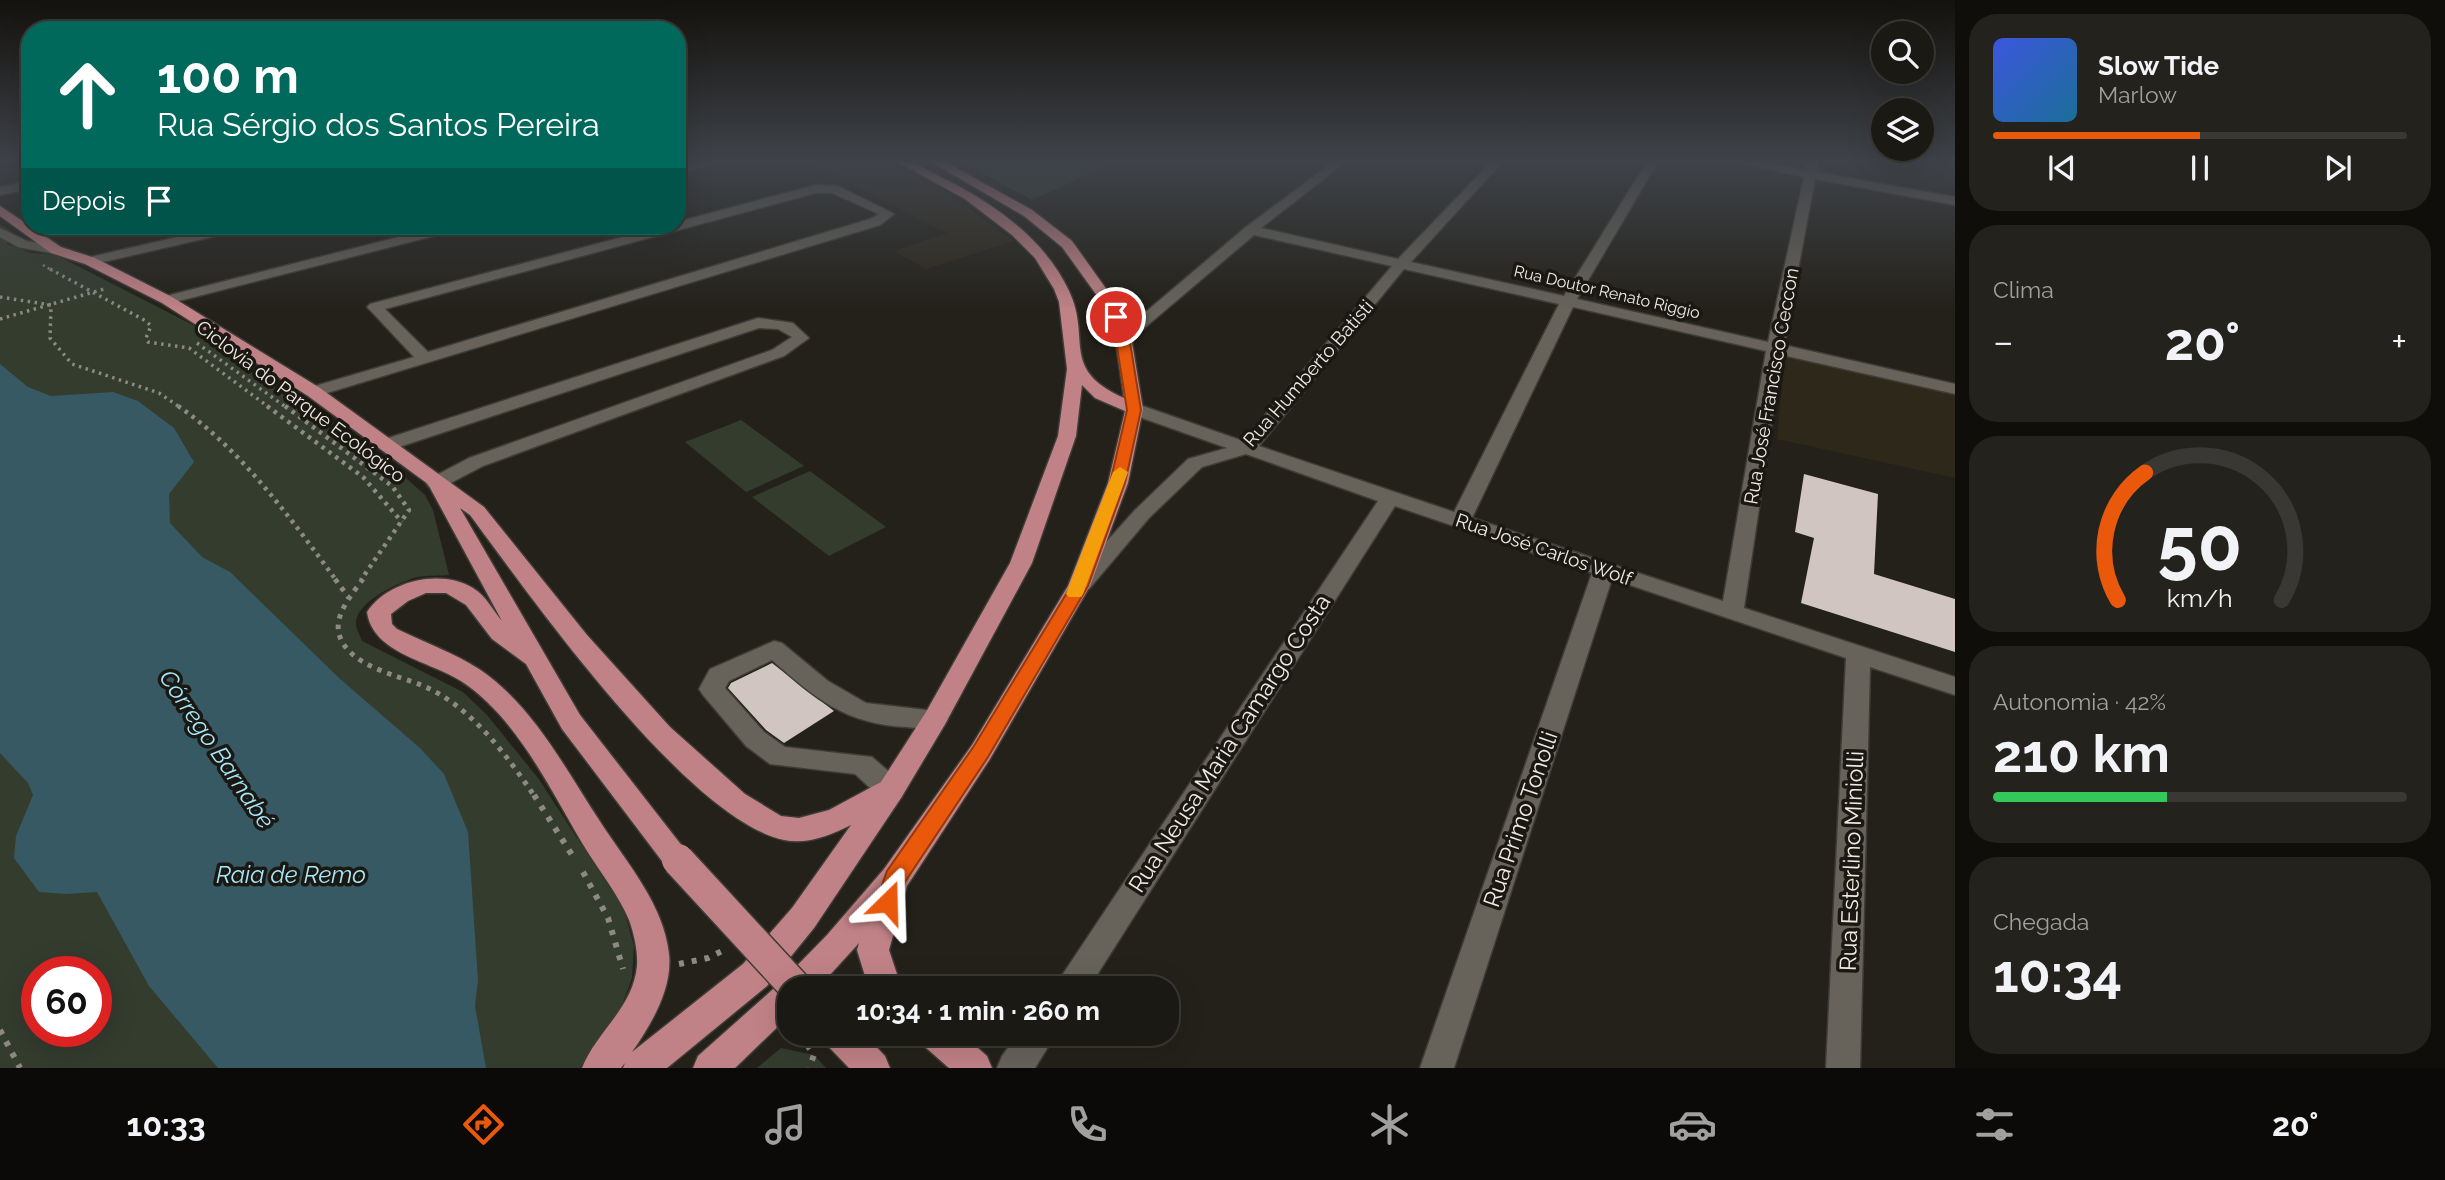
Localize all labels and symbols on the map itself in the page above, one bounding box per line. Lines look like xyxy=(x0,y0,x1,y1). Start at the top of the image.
street label: Rua Doutor Renato Riggio xyxy=(1512,261,1702,323)
street label: Rua José Francisco Ceccon xyxy=(1739,266,1803,506)
pin xyxy=(1086,287,1146,347)
street label: Rua Humberto Batisti xyxy=(1239,295,1377,451)
street label: Ciclovia do Parque Ecológico xyxy=(192,315,410,487)
street label: Rua José Carlos Wolf xyxy=(1453,508,1636,590)
street label: Rua Neusa Maria Camargo Costa xyxy=(1122,589,1336,897)
water label: Córrego Barnabé xyxy=(153,664,281,834)
street label: Rua Primo Tonolli xyxy=(1477,728,1563,910)
street label: Rua Esterlino Miniolli xyxy=(1834,751,1868,971)
water label: Raia de Remo xyxy=(216,860,366,889)
position arrow xyxy=(851,865,925,939)
speed limit sign: 60 xyxy=(21,956,112,1047)

